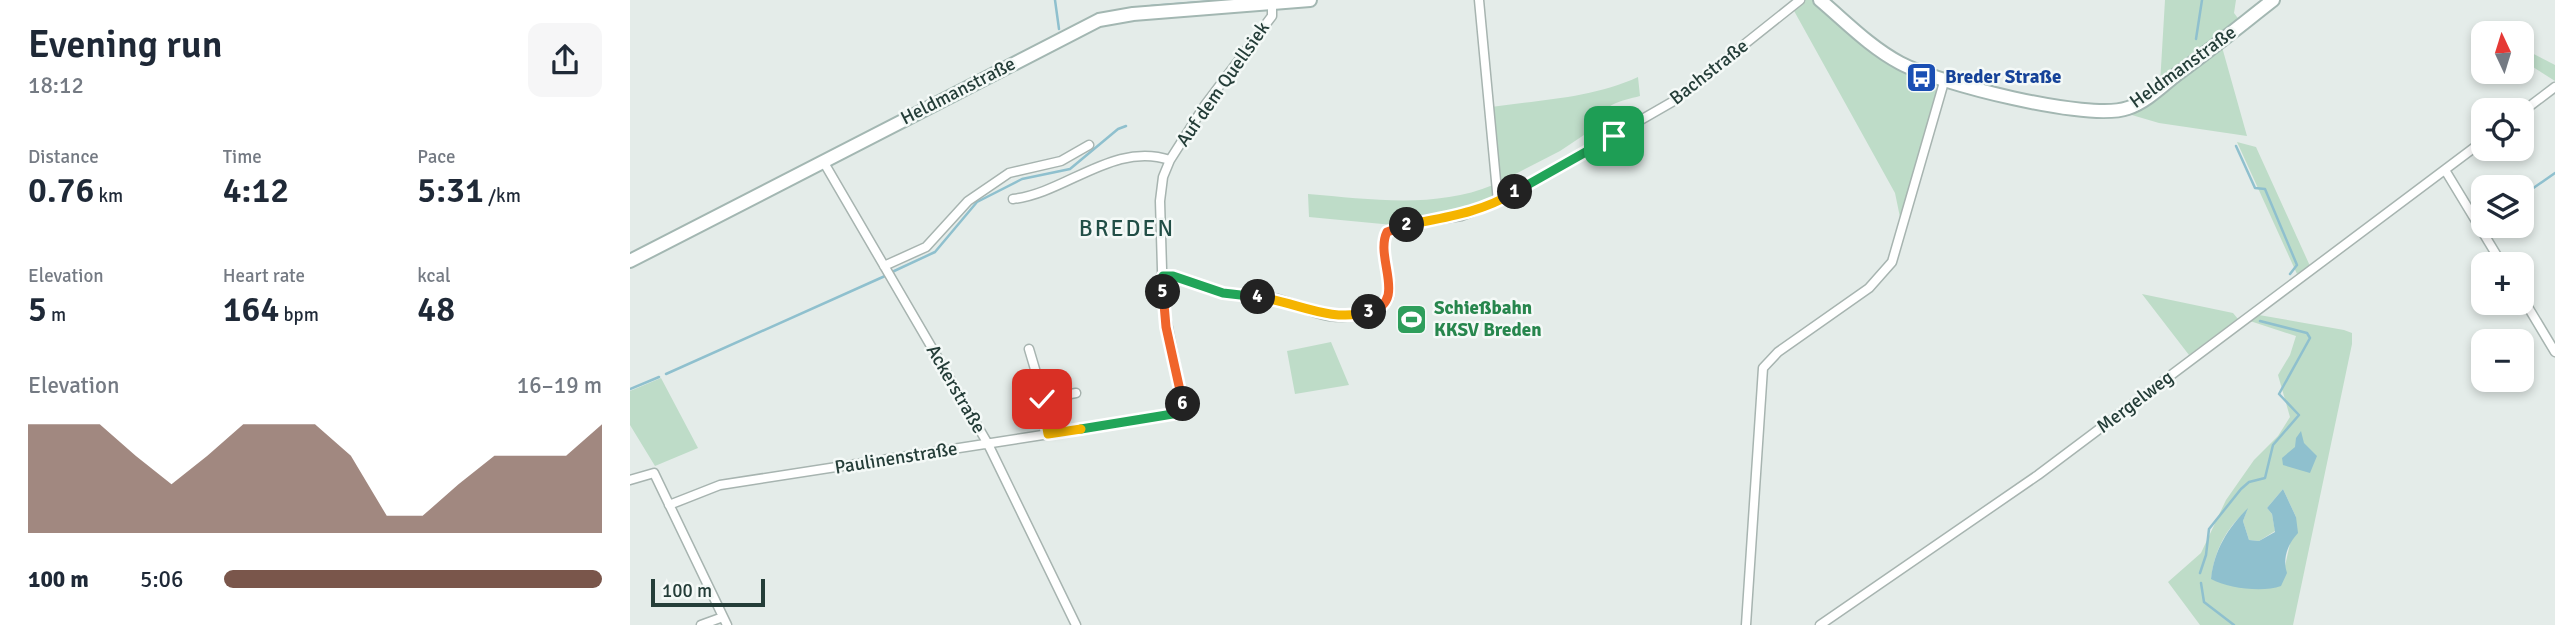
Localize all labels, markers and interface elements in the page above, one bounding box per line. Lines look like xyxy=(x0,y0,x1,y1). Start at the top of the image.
street label: Auf dem Quellsiek xyxy=(1171,17,1275,151)
street label: Heldmanstraße xyxy=(2125,20,2241,114)
text: Evening run xyxy=(28,21,222,68)
north arrow xyxy=(2471,21,2534,84)
map controls xyxy=(2471,21,2534,392)
button: share xyxy=(528,23,602,97)
street label: Bachstraße xyxy=(1665,34,1753,110)
street label: Heldmanstraße xyxy=(896,52,1020,130)
bus stop icon: Breder Straße xyxy=(1905,60,1939,94)
place label: Breder Straße xyxy=(1945,65,2061,89)
text: 18:12 xyxy=(28,71,84,100)
button: locate xyxy=(2471,98,2534,161)
pin xyxy=(1584,106,1644,166)
icon: arrive xyxy=(1595,117,1633,155)
text: Distance xyxy=(28,145,99,169)
text: Time xyxy=(223,145,262,169)
text: Pace xyxy=(417,145,456,169)
text: 0.76 xyxy=(28,169,94,212)
text: 4:12 xyxy=(223,169,289,212)
text: 5:31 xyxy=(417,169,484,212)
pin: 1 xyxy=(1498,174,1533,210)
button: layers xyxy=(2471,175,2534,238)
text: 1 xyxy=(1509,179,1520,203)
text: km xyxy=(94,184,123,208)
text: /km xyxy=(484,184,521,208)
pin: 2 xyxy=(1390,208,1424,243)
text: 2 xyxy=(1401,212,1412,236)
district label: BREDEN xyxy=(1079,214,1175,243)
button: + xyxy=(2471,252,2534,315)
text: Elevation xyxy=(28,264,104,288)
text: Heart rate xyxy=(223,264,305,288)
text: kcal xyxy=(417,264,451,288)
pin: 5 xyxy=(1146,274,1180,310)
text: 5 xyxy=(1157,279,1168,303)
pin: 4 xyxy=(1240,280,1276,314)
text: 4 xyxy=(1252,284,1263,308)
text: 5 xyxy=(28,288,47,331)
text: 164 xyxy=(223,288,279,331)
text: 48 xyxy=(417,288,455,331)
pin: 3 xyxy=(1352,294,1386,330)
place label: Schießbahn KKSV Breden xyxy=(1434,296,1542,342)
text: 3 xyxy=(1363,299,1374,323)
sports icon: Schießbahn KKSV Breden xyxy=(1394,302,1428,336)
text: m xyxy=(47,303,66,327)
text: bpm xyxy=(279,303,319,327)
button: − xyxy=(2471,329,2534,392)
street label: Ackerstraße xyxy=(921,340,991,438)
street label: Mergelweg xyxy=(2092,365,2178,439)
pin xyxy=(1012,369,1072,429)
text: Elevation xyxy=(28,371,120,400)
text: 16–19 m xyxy=(517,371,602,400)
icon: check xyxy=(1023,380,1061,418)
pin: 6 xyxy=(1166,386,1200,422)
text: 6 xyxy=(1177,391,1188,415)
street label: Paulinenstraße xyxy=(833,436,959,480)
text: 100 m xyxy=(28,565,89,594)
text: 5:06 xyxy=(140,565,183,594)
scale bar xyxy=(651,576,765,608)
text: 100 m xyxy=(662,579,712,603)

